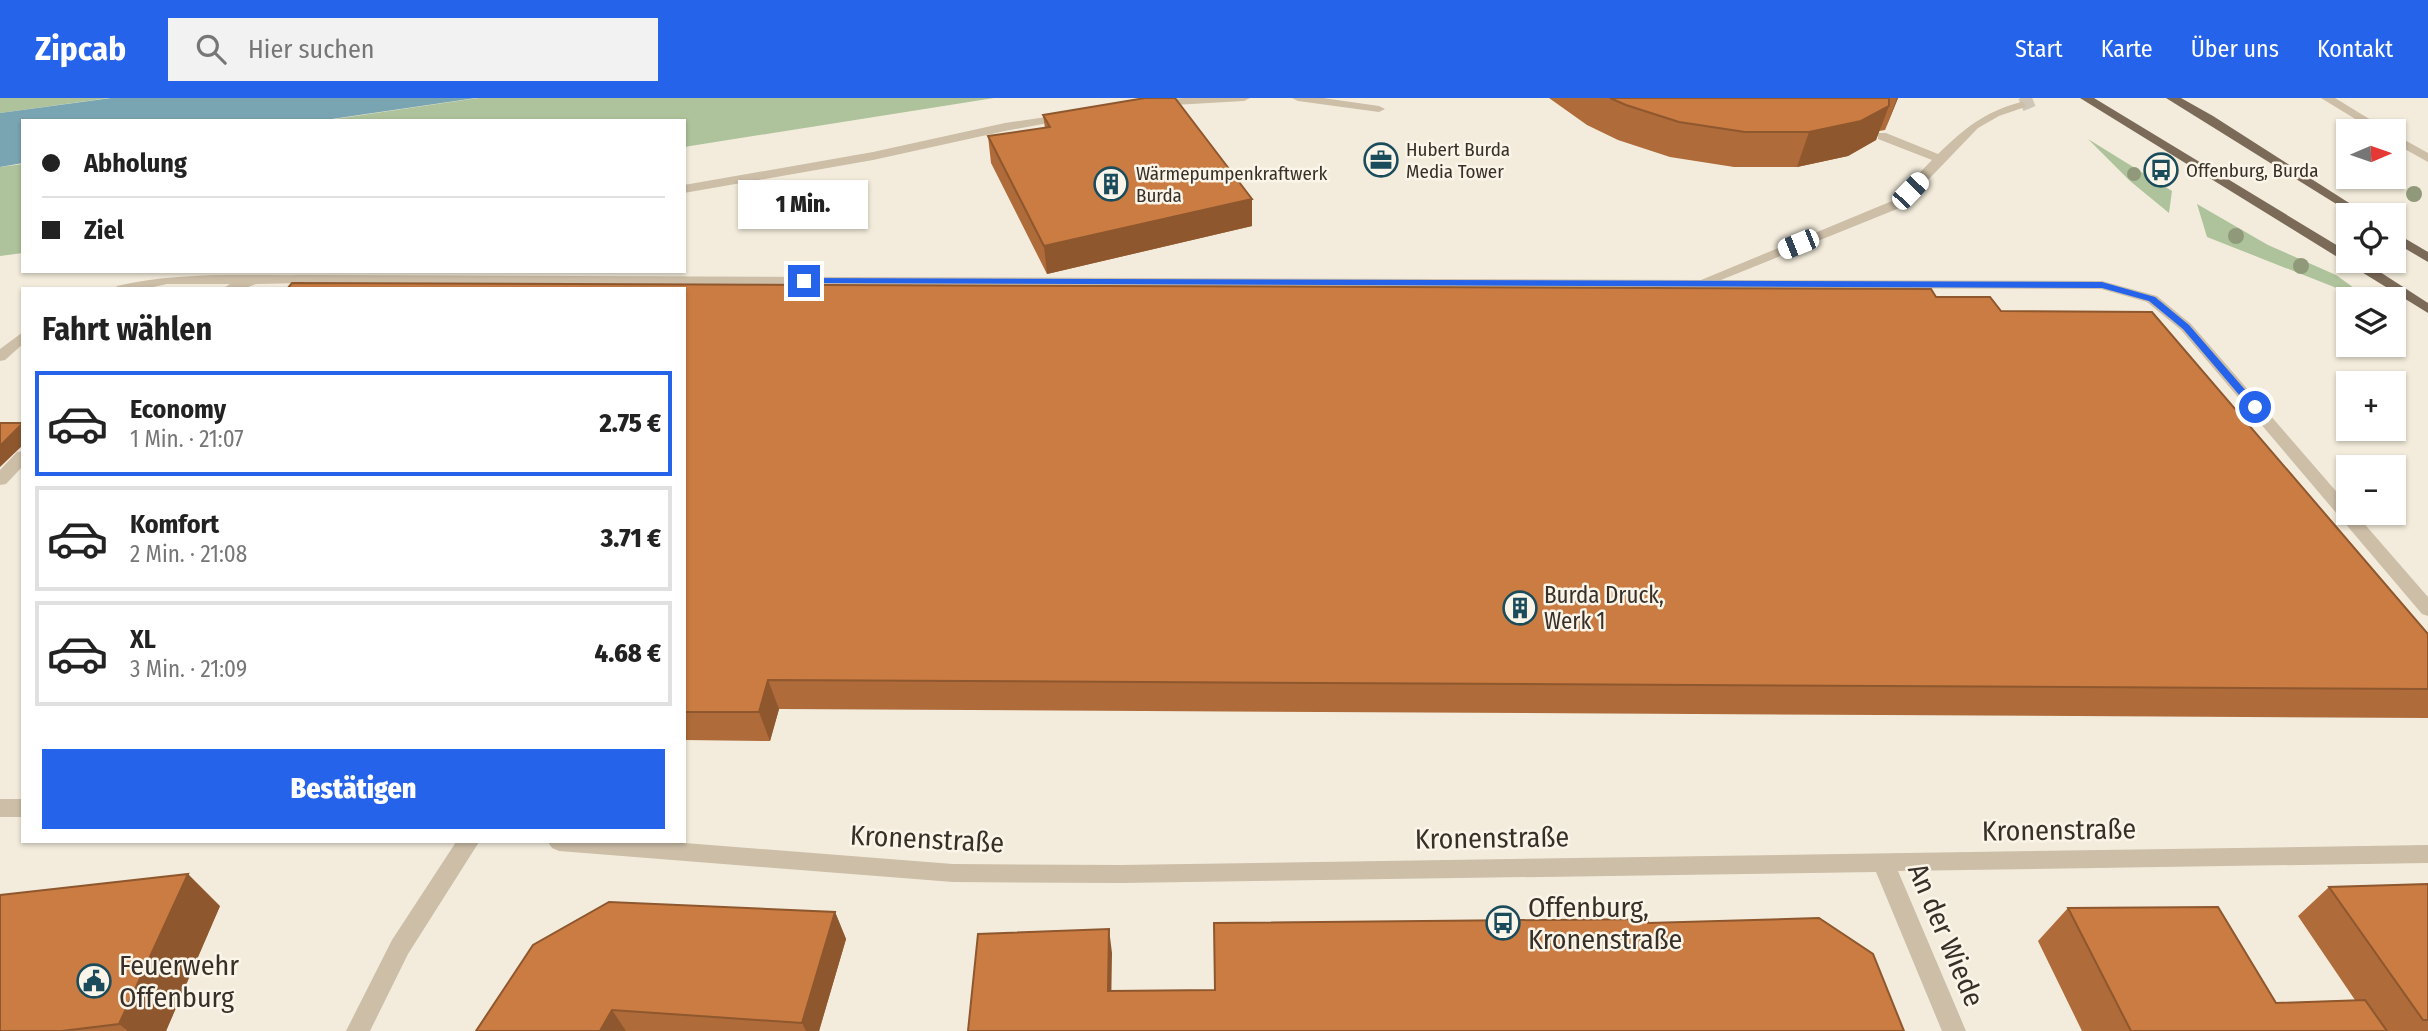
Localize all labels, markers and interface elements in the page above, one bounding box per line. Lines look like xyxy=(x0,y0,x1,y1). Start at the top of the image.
search box xyxy=(168,18,658,81)
text: Zipcab xyxy=(35,29,126,69)
icon: search xyxy=(192,30,230,68)
text: Hier suchen xyxy=(248,34,375,65)
text: Start xyxy=(2015,35,2063,63)
text: Karte xyxy=(2101,35,2153,63)
text: Über uns xyxy=(2191,35,2279,63)
text: Kontakt xyxy=(2317,35,2393,63)
north arrow xyxy=(2336,119,2406,189)
map controls xyxy=(2336,119,2406,525)
place label: Hubert Burda Media Tower xyxy=(1406,138,1510,183)
office icon: Hubert Burda Media Tower xyxy=(1362,141,1400,179)
text: Abholung xyxy=(84,148,187,179)
bus stop icon: Offenburg, Burda xyxy=(2142,151,2180,189)
place label: Offenburg, Burda xyxy=(2186,159,2318,182)
place label: Wärmepumpenkraftwerk Burda xyxy=(1136,162,1327,207)
building icon: Wärmepumpenkraftwerk Burda xyxy=(1092,165,1130,203)
car xyxy=(1888,169,1933,213)
callout: 1 Min. xyxy=(739,180,869,228)
text: 1 Min. xyxy=(776,190,830,218)
button: locate xyxy=(2336,203,2406,273)
text: Ziel xyxy=(84,215,124,246)
car xyxy=(1775,226,1822,262)
route end xyxy=(788,265,820,297)
button: layers xyxy=(2336,287,2406,357)
text: Fahrt wählen xyxy=(42,310,212,348)
button: + xyxy=(2336,371,2406,441)
route start xyxy=(2239,391,2271,423)
icon: car xyxy=(46,392,109,455)
text: Economy xyxy=(130,394,226,425)
text: 2.75 € xyxy=(599,408,661,439)
text: 1 Min. · 21:07 xyxy=(130,425,244,453)
button: − xyxy=(2336,455,2406,525)
icon: car xyxy=(46,507,109,570)
text: Komfort xyxy=(130,509,219,540)
text: 3.71 € xyxy=(601,523,661,554)
text: 2 Min. · 21:08 xyxy=(130,540,247,568)
place label: Burda Druck, Werk 1 xyxy=(1544,581,1664,635)
building icon: Burda Druck, Werk 1 xyxy=(1501,589,1539,627)
icon: car xyxy=(46,622,109,685)
text: XL xyxy=(130,624,156,655)
text: 4.68 € xyxy=(595,638,661,669)
text: 3 Min. · 21:09 xyxy=(130,655,247,683)
button: Bestätigen xyxy=(42,749,665,829)
street label: Kronenstraße xyxy=(1982,812,2136,848)
street label: Kronenstraße xyxy=(849,818,1005,860)
street label: Kronenstraße xyxy=(1415,820,1569,856)
street label: An der Wiede xyxy=(1901,859,1991,1011)
place label: Offenburg, Kronenstraße xyxy=(1528,891,1682,956)
bus stop icon: Offenburg, Kronenstraße xyxy=(1484,904,1522,942)
place label: Feuerwehr Offenburg xyxy=(119,949,239,1014)
public building icon: Feuerwehr Offenburg xyxy=(75,962,113,1000)

